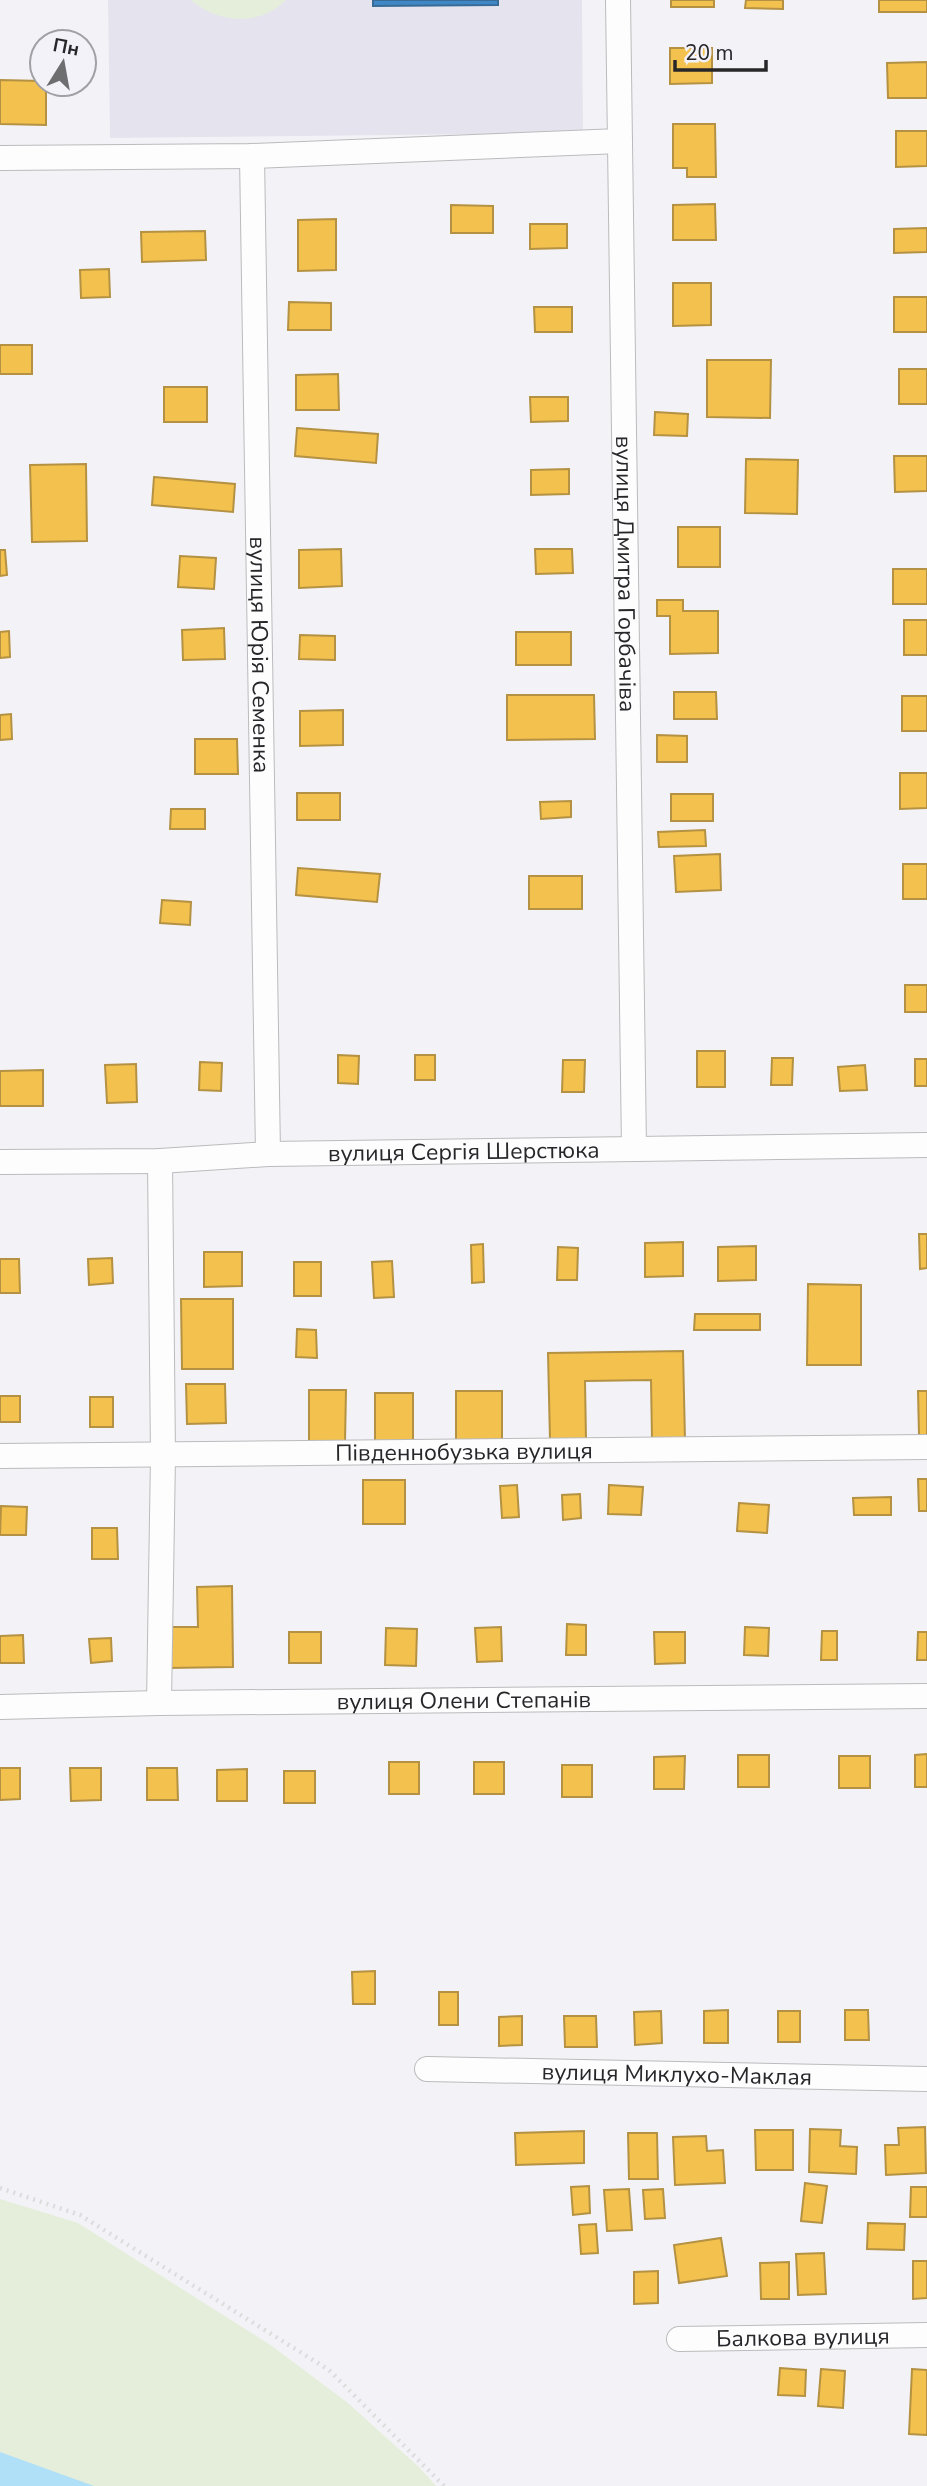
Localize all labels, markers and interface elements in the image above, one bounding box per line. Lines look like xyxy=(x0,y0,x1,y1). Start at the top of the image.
north arrow xyxy=(28,28,98,98)
scale bar xyxy=(675,28,766,72)
text: Пн xyxy=(51,32,81,63)
text: 20 m xyxy=(685,39,734,67)
street label: вулиця Дмитра Горбачіва xyxy=(608,435,643,712)
street label: вулиця Юрія Семенка xyxy=(242,536,277,774)
street label: вулиця Сергія Шерстюка xyxy=(328,1134,600,1169)
street label: Південнобузька вулиця xyxy=(335,1435,593,1469)
street label: вулиця Олени Степанів xyxy=(337,1684,591,1717)
street label: вулиця Миклухо-Маклая xyxy=(541,2056,812,2093)
street label: Балкова вулиця xyxy=(716,2321,890,2354)

